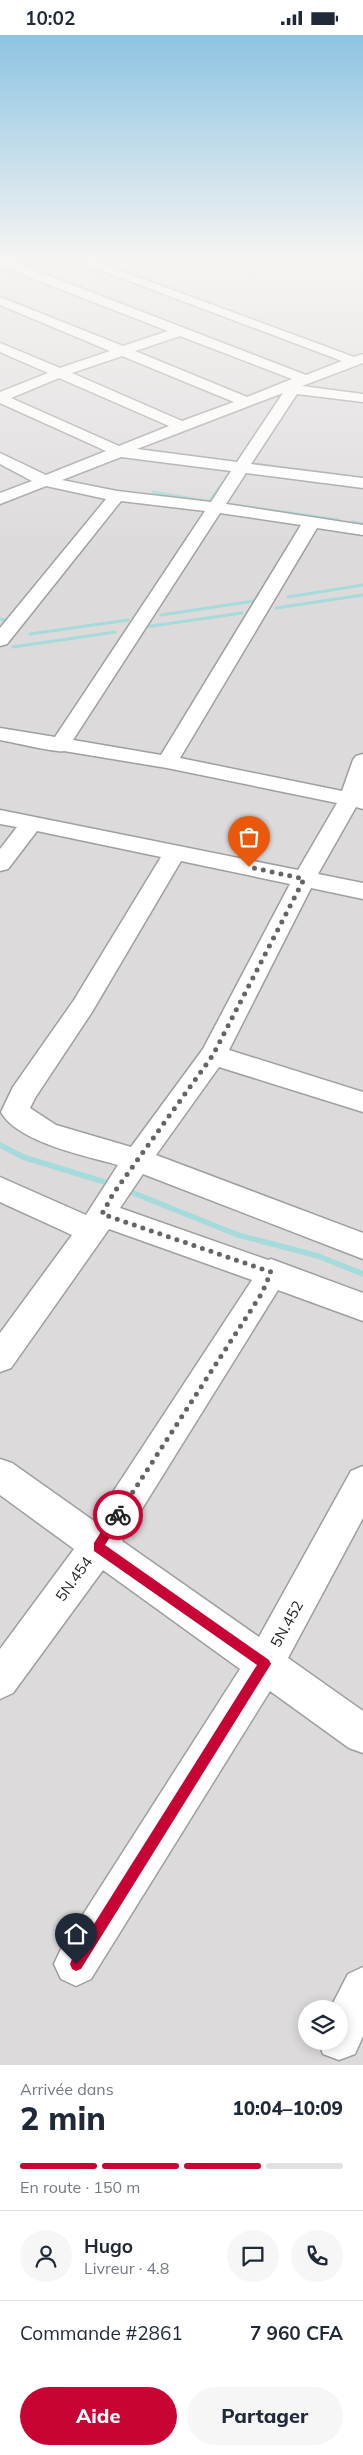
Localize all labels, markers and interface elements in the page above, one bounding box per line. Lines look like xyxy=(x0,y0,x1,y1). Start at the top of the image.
text: 10:02 xyxy=(25,6,75,30)
pin xyxy=(228,816,270,867)
icon: bag xyxy=(235,823,263,851)
courier xyxy=(93,1490,143,1540)
icon: bike xyxy=(104,1501,132,1529)
street label: 5N.454 xyxy=(51,1553,96,1605)
street label: 5N.452 xyxy=(266,1597,307,1651)
pin xyxy=(55,1913,97,1964)
icon: home xyxy=(62,1920,90,1948)
map controls xyxy=(298,2000,348,2050)
button: layers xyxy=(298,2000,348,2050)
text: Arrivée dans xyxy=(20,2079,114,2099)
text: 10:04–10:09 xyxy=(232,2096,343,2120)
text: 2 min xyxy=(20,2098,106,2138)
text: En route · 150 m xyxy=(20,2177,140,2197)
button: person xyxy=(20,2230,72,2282)
button: chat xyxy=(227,2230,279,2282)
button: phone xyxy=(291,2230,343,2282)
text: Hugo xyxy=(84,2234,133,2258)
text: Livreur · 4.8 xyxy=(84,2258,169,2278)
text: Commande #2861 xyxy=(20,2321,183,2345)
text: 7 960 CFA xyxy=(250,2321,343,2345)
button: Aide xyxy=(20,2387,177,2445)
button: Partager xyxy=(187,2387,343,2445)

